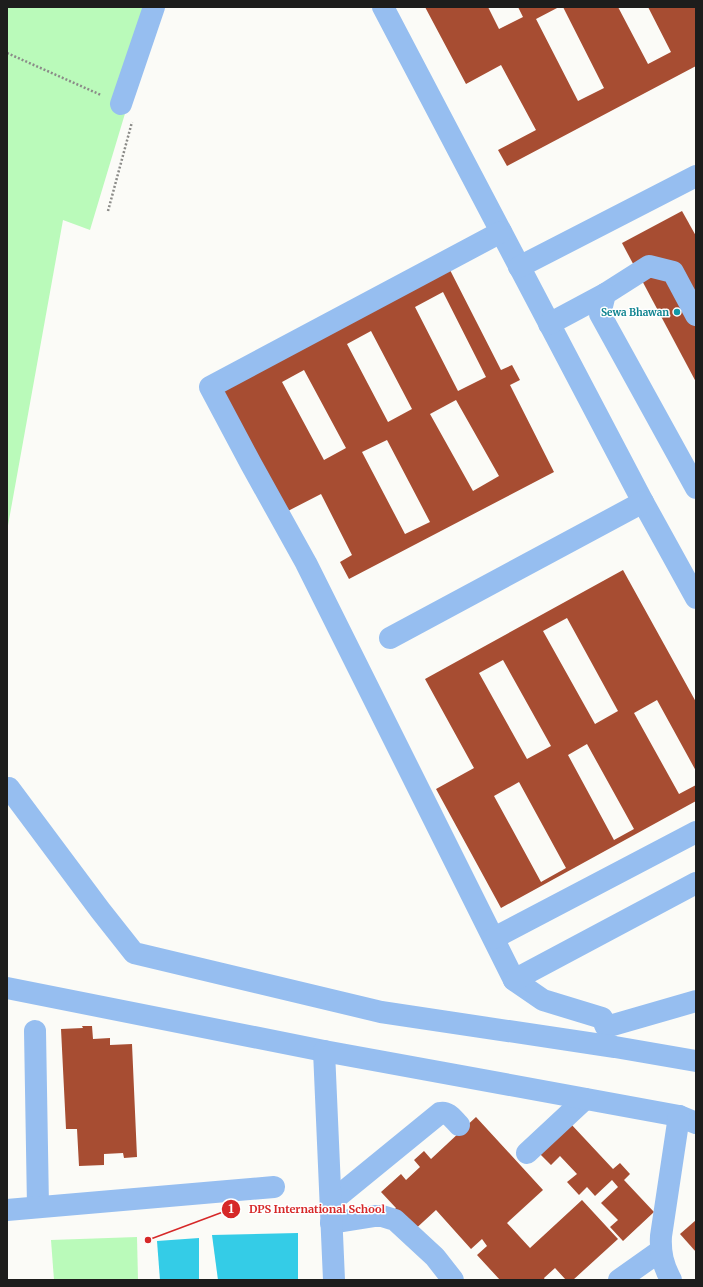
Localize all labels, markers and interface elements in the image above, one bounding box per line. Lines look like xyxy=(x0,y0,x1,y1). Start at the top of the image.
place label: Sewa Bhawan xyxy=(601,306,669,319)
marker: Sewa Bhawan xyxy=(672,307,682,317)
callout: DPS International School xyxy=(221,1198,393,1221)
text: 1 xyxy=(228,1201,234,1216)
text: DPS International School xyxy=(249,1202,385,1216)

